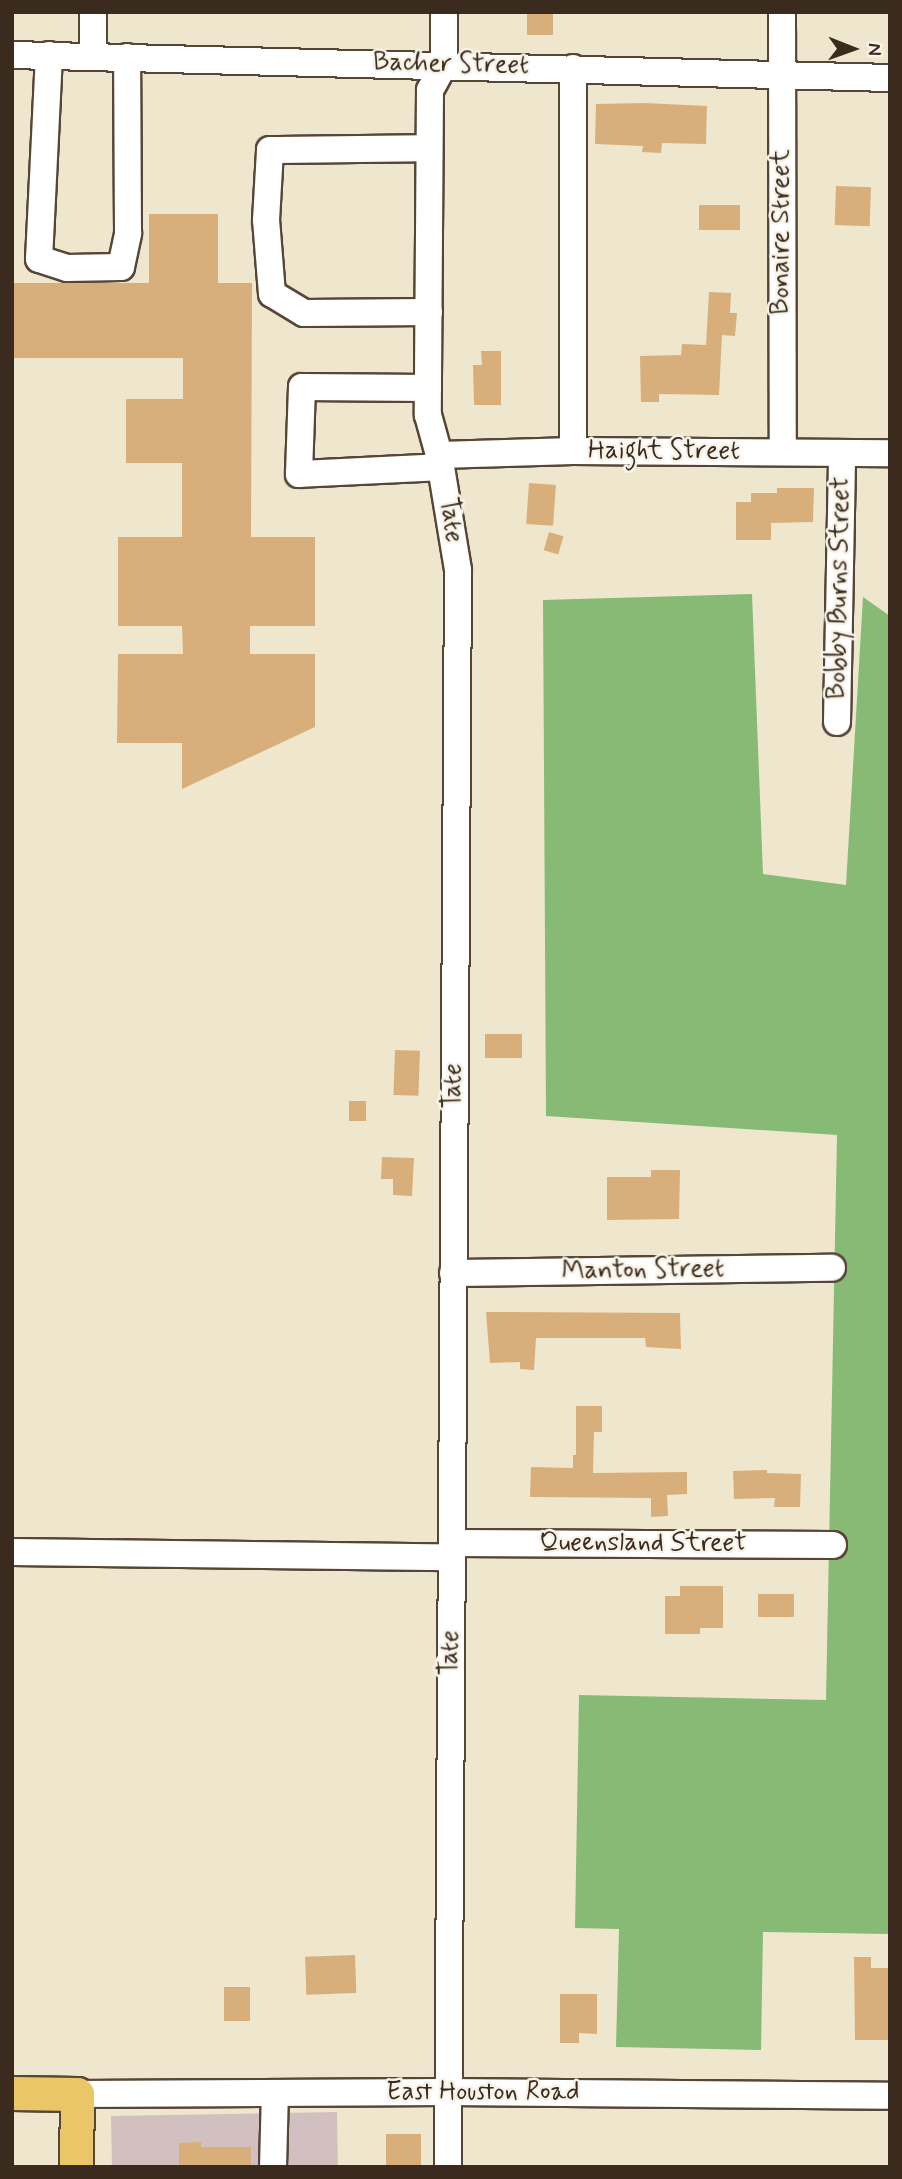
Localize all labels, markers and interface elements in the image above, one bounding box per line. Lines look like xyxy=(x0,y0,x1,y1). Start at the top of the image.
north arrow xyxy=(818,14,888,84)
text: N xyxy=(862,43,887,56)
street label: Bacher Street xyxy=(370,48,532,82)
street label: Bonaire Street xyxy=(766,149,798,315)
street label: Haight Street xyxy=(586,436,742,468)
street label: Bobby Burns Street xyxy=(822,474,858,702)
street label: Tate xyxy=(431,495,469,545)
street label: Tate xyxy=(438,1063,470,1109)
street label: Manton Street xyxy=(559,1254,727,1288)
street label: Queensland Street xyxy=(540,1528,746,1560)
street label: Tate xyxy=(435,1630,467,1676)
street label: East Houston Road xyxy=(388,2077,578,2109)

